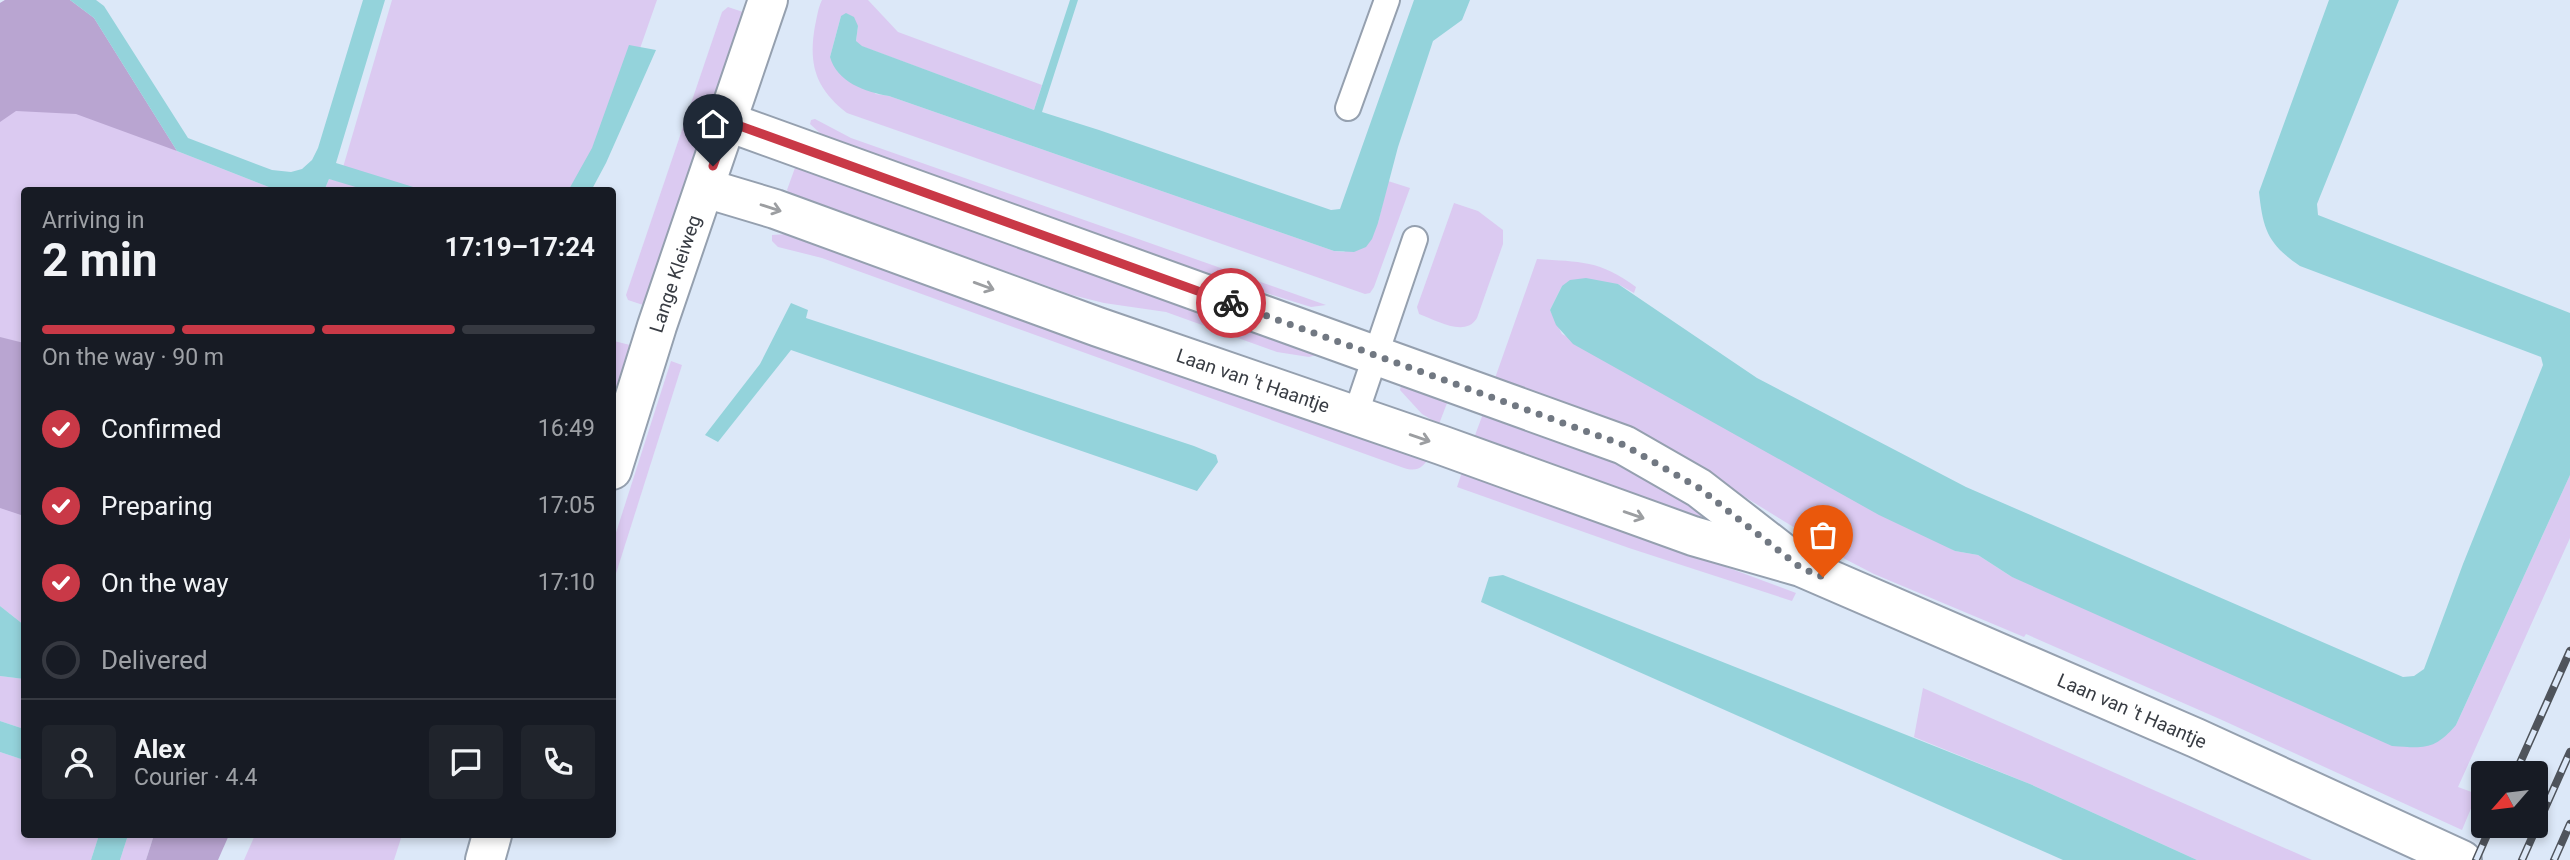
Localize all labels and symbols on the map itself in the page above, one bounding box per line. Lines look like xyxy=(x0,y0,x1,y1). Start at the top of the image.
pin xyxy=(683,94,743,166)
one-way arrow xyxy=(759,203,781,215)
street label: Lange Kleiweg xyxy=(644,212,705,335)
courier xyxy=(1196,268,1266,338)
one-way arrow xyxy=(973,281,995,293)
street label: Laan van 't Haantje xyxy=(1173,343,1333,417)
one-way arrow xyxy=(1408,433,1430,445)
pin xyxy=(1793,505,1853,577)
one-way arrow xyxy=(1622,510,1644,522)
street label: Laan van 't Haantje xyxy=(2054,668,2211,753)
north arrow xyxy=(2471,761,2548,838)

